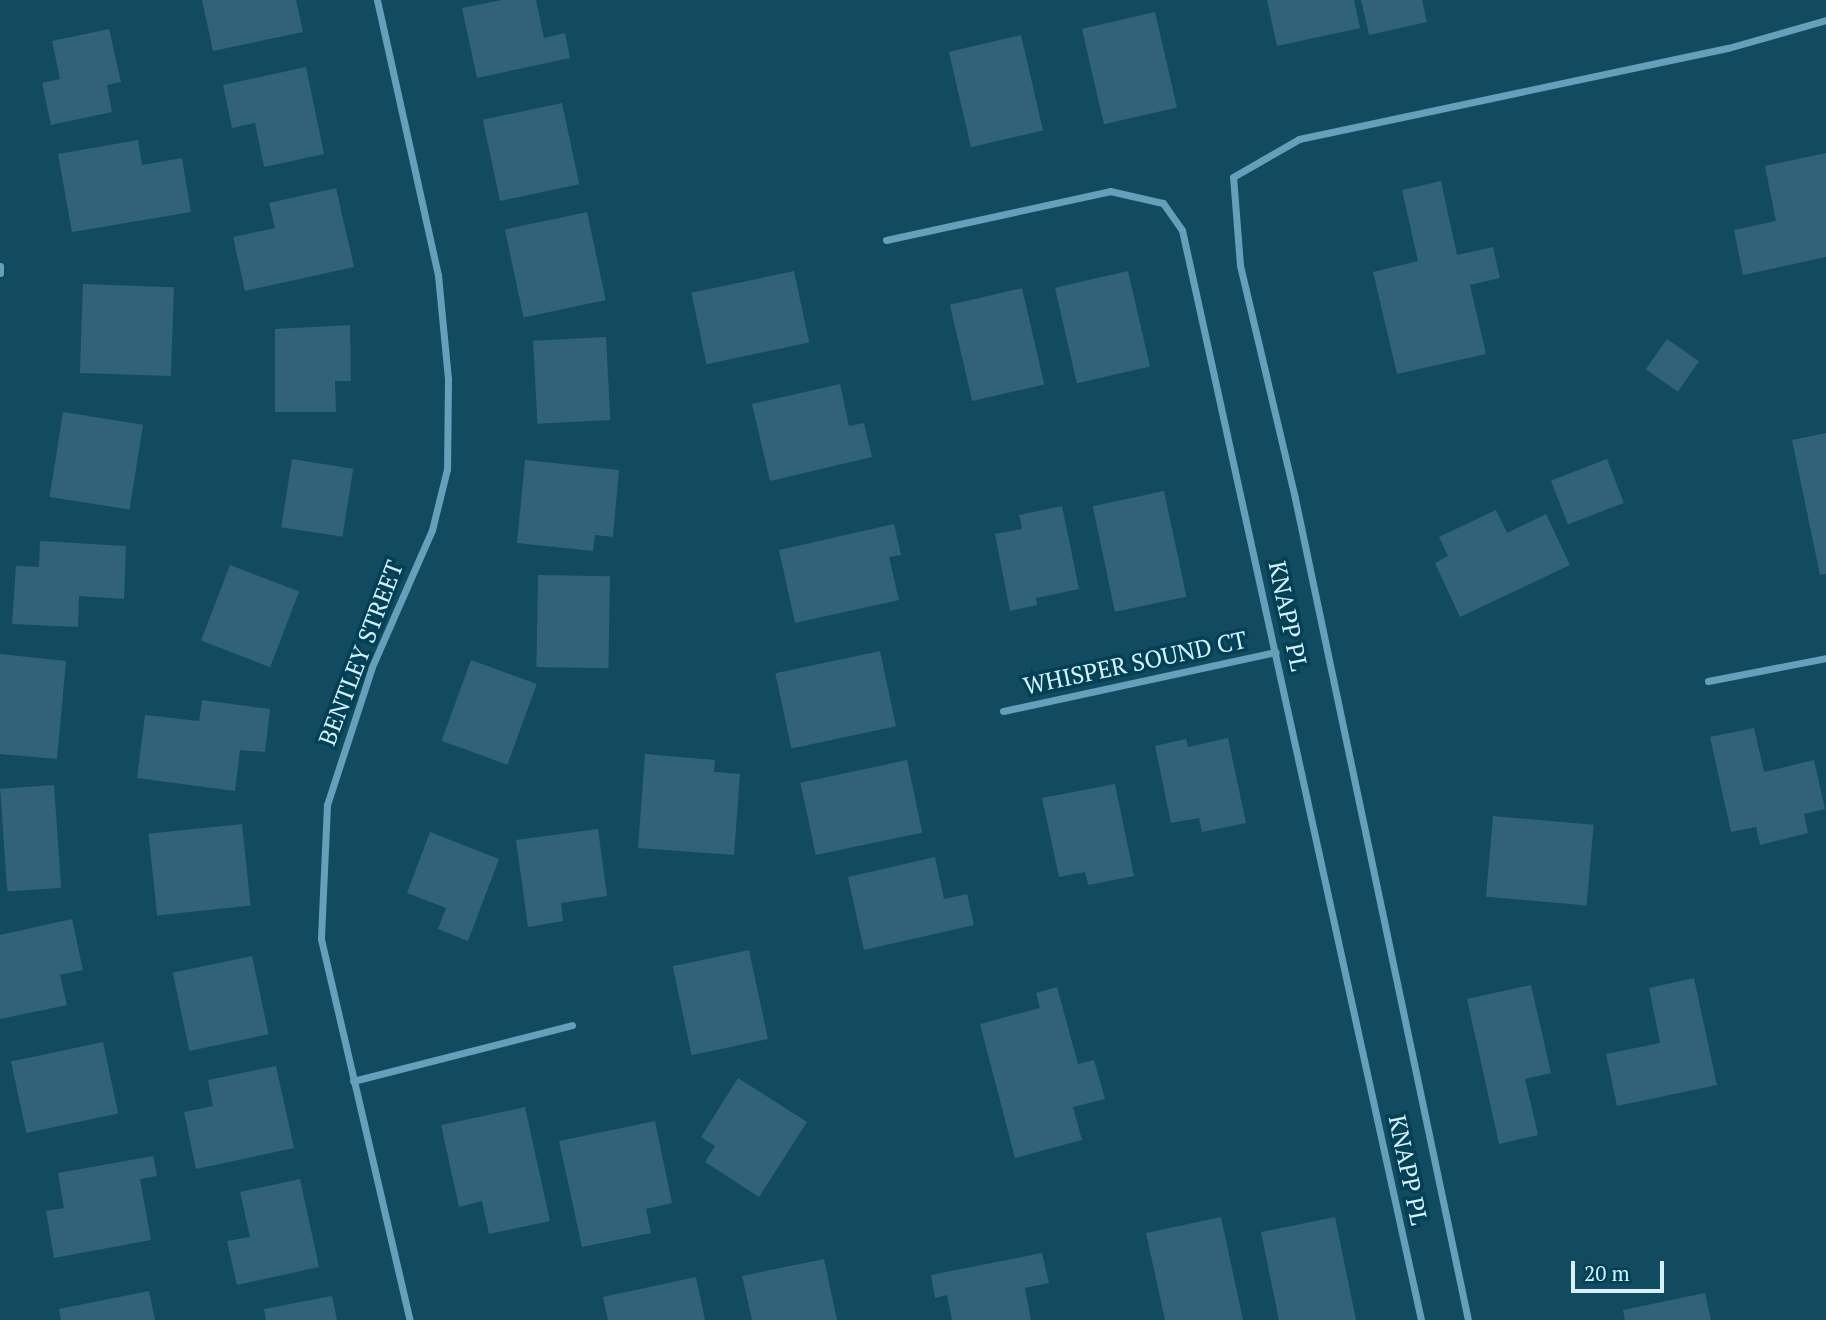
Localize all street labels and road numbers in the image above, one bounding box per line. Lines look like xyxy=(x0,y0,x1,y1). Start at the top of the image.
street label: BENTLEY STREET xyxy=(313,557,409,749)
street label: KNAPP PL xyxy=(1262,559,1314,673)
street label: WHISPER SOUND CT xyxy=(1021,625,1249,701)
street label: KNAPP PL xyxy=(1382,1113,1434,1227)

